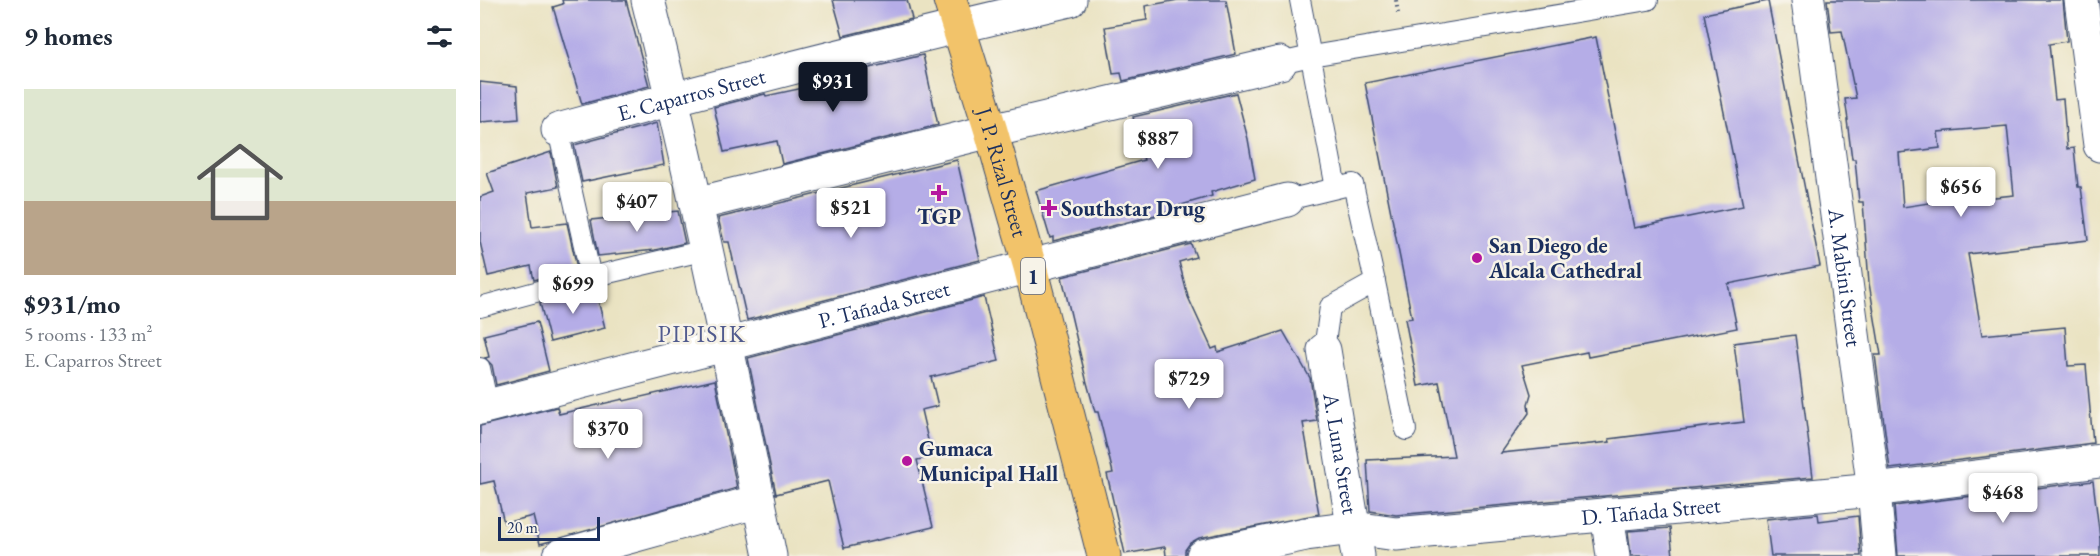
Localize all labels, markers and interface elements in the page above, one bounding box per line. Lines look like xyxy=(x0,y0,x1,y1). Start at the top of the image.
text: 9 homes xyxy=(24,19,113,53)
icon: filters xyxy=(423,20,456,53)
street label: E. Caparros Street xyxy=(614,61,768,128)
pin: $931 xyxy=(797,62,869,113)
text: $931 xyxy=(813,68,853,94)
street label: J. P. Rizal Street xyxy=(969,102,1035,240)
pin: $887 xyxy=(1122,119,1194,170)
text: $887 xyxy=(1138,125,1178,151)
icon: home xyxy=(186,128,294,236)
pin: $656 xyxy=(1925,167,1997,218)
text: $656 xyxy=(1941,173,1981,199)
pin: $407 xyxy=(601,182,673,233)
marker: TGP xyxy=(932,186,946,200)
text: $407 xyxy=(617,188,657,214)
pin: $521 xyxy=(815,188,887,239)
text: $521 xyxy=(831,194,871,220)
place label: Southstar Drug xyxy=(1061,194,1206,223)
marker: Southstar Drug xyxy=(1042,201,1056,215)
place label: TGP xyxy=(917,202,961,231)
street label: A. Mabini Street xyxy=(1822,205,1869,349)
place label: San Diego de Alcala Cathedral xyxy=(1488,231,1642,285)
marker: San Diego de Alcala Cathedral xyxy=(1470,251,1484,265)
road number: 1 xyxy=(1021,258,1045,294)
pin: $699 xyxy=(537,264,609,315)
text: $699 xyxy=(553,270,593,296)
street label: P. Tañada Street xyxy=(815,273,953,335)
text: $931/mo xyxy=(24,287,120,321)
district label: PIPISIK xyxy=(658,318,746,349)
text: 5 rooms · 133 m² xyxy=(24,321,152,347)
text: E. Caparros Street xyxy=(24,347,162,373)
pin: $729 xyxy=(1153,359,1225,410)
text: $729 xyxy=(1169,365,1209,391)
street label: A. Luna Street xyxy=(1317,390,1365,516)
pin: $370 xyxy=(572,409,644,460)
text: $370 xyxy=(588,415,628,441)
place label: Gumaca Municipal Hall xyxy=(919,434,1058,488)
marker: Gumaca Municipal Hall xyxy=(900,454,914,468)
pin: $468 xyxy=(1967,473,2039,524)
text: $468 xyxy=(1983,479,2023,505)
street label: D. Tañada Street xyxy=(1580,490,1722,531)
scale bar xyxy=(498,514,600,542)
text: 20 m xyxy=(507,517,538,538)

